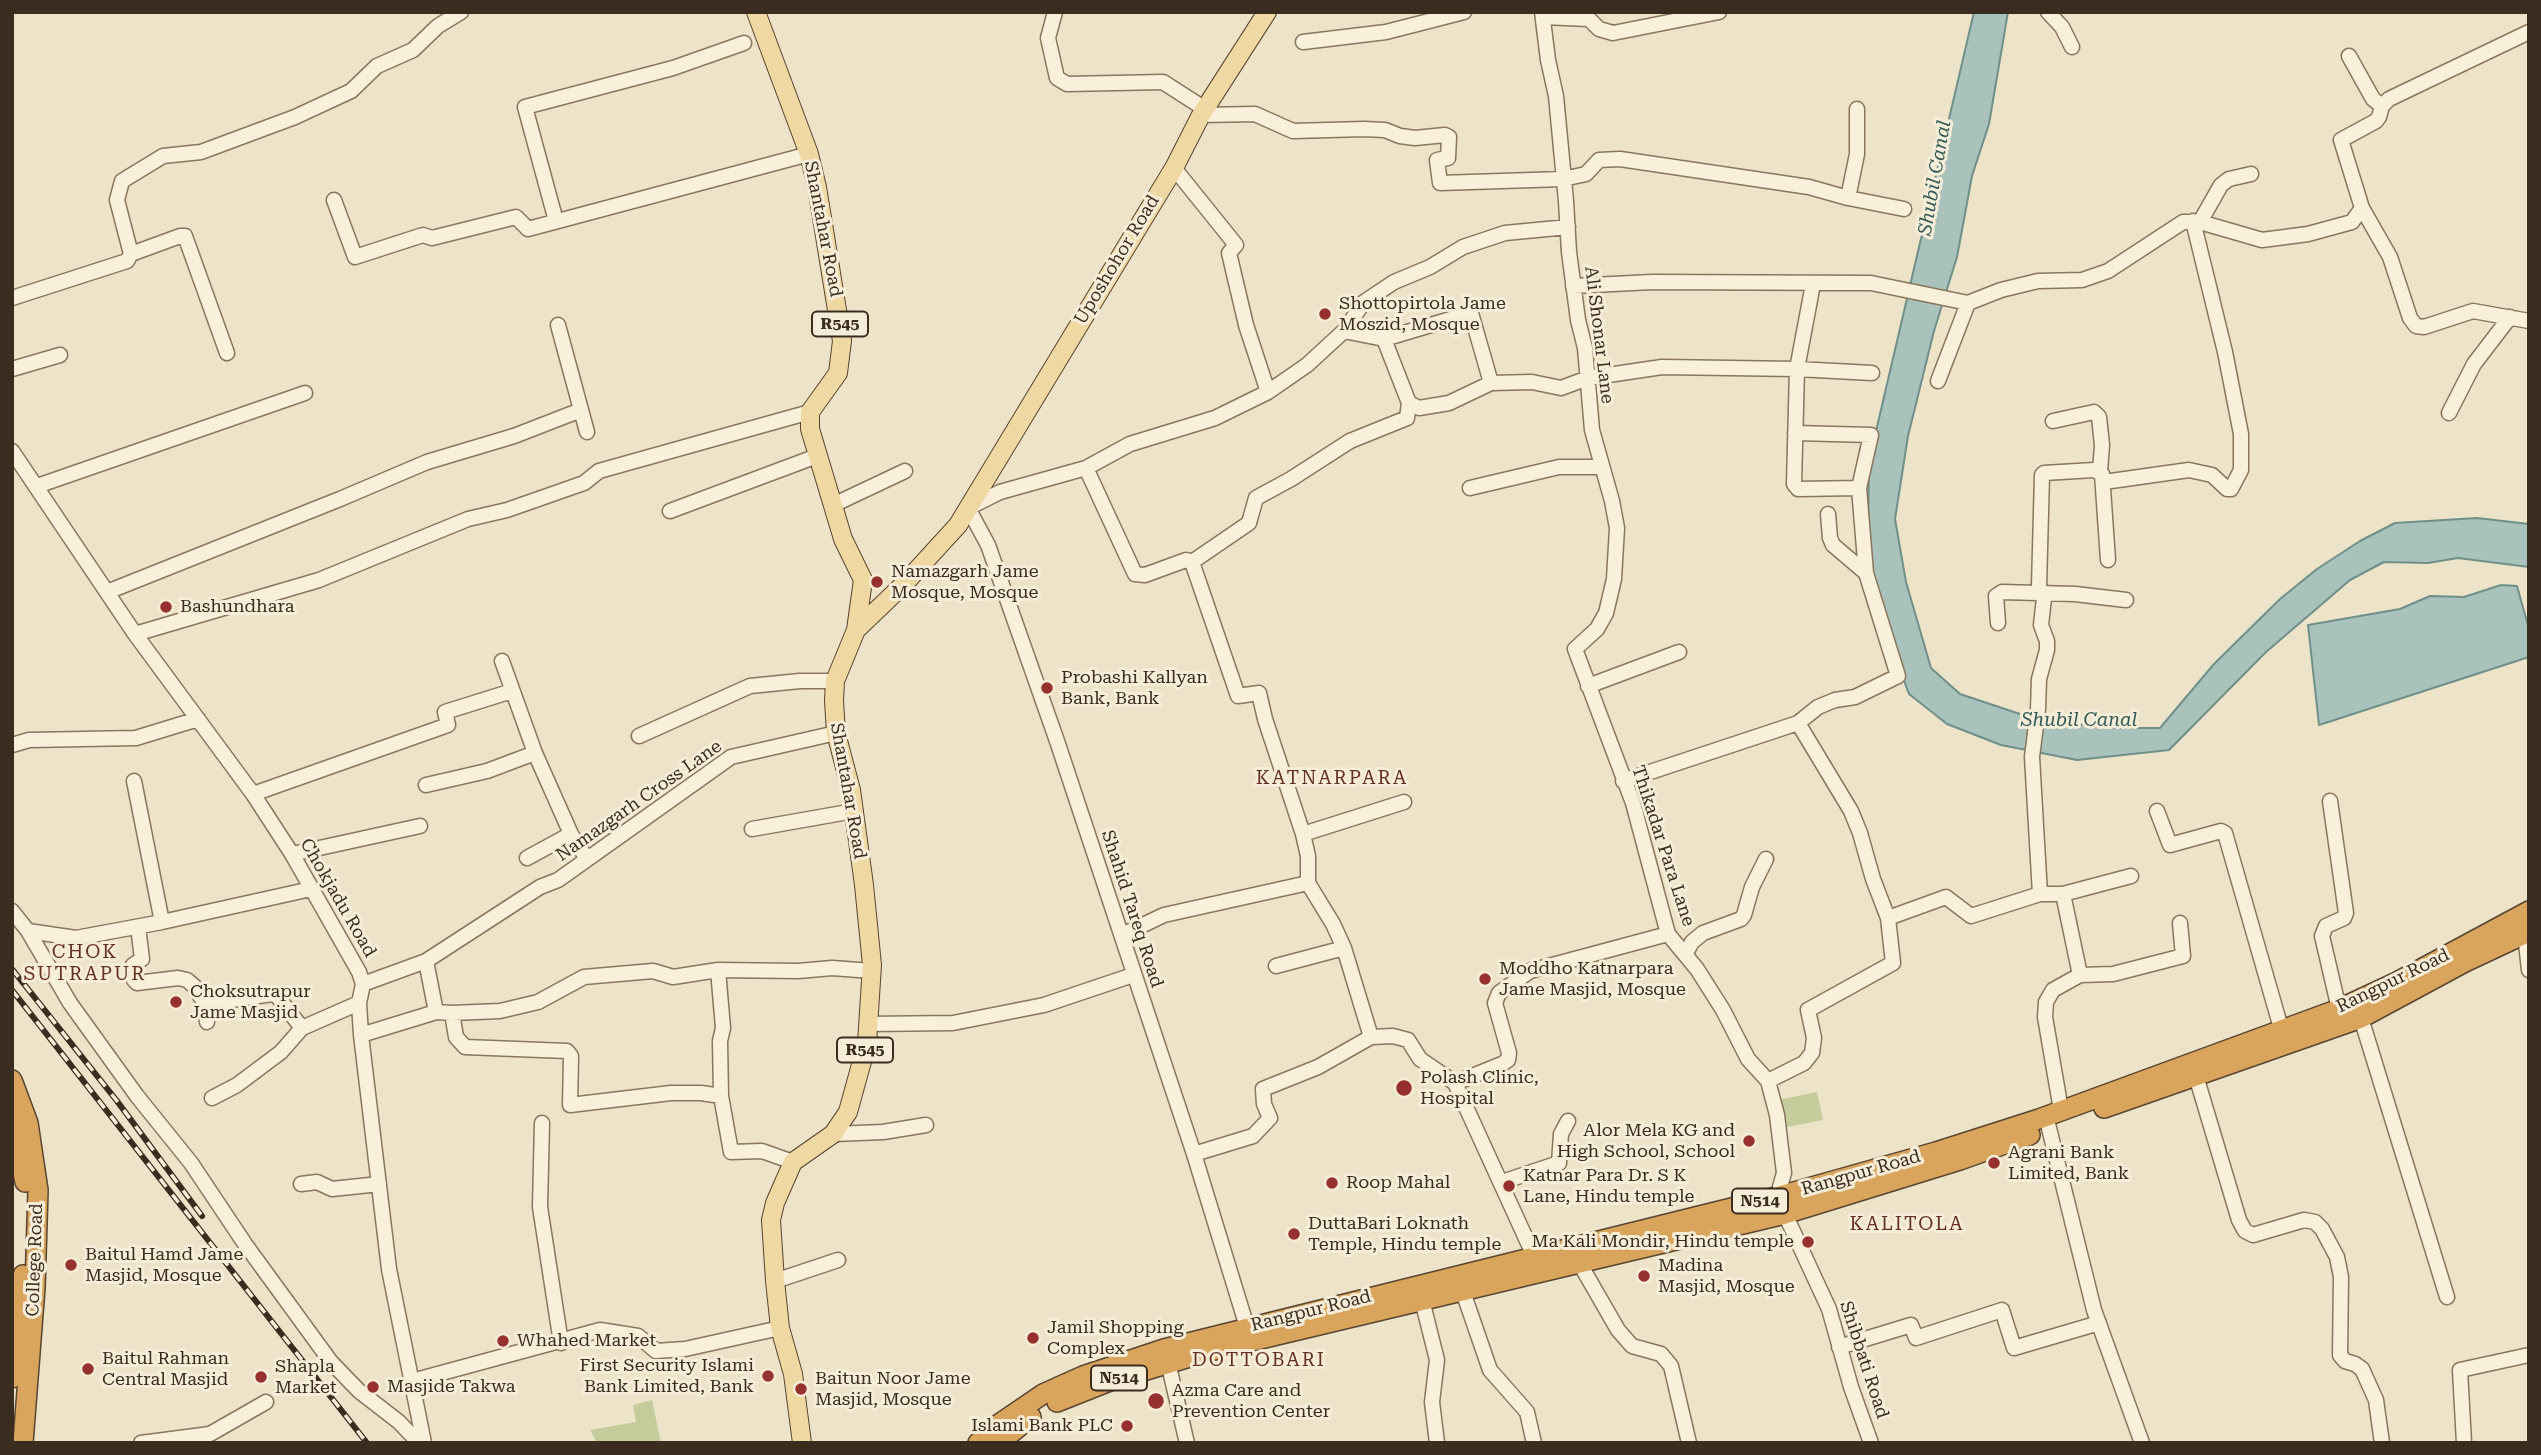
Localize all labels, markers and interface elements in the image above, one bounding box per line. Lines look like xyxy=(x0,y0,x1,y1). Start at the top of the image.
water label: Shubil Canal xyxy=(1914,119,1956,237)
street label: Shantahar Road xyxy=(799,159,847,299)
street label: Uposhohor Road xyxy=(1070,191,1164,329)
street label: Ali Shonar Lane xyxy=(1580,265,1618,405)
place label: Shottopirtola Jame Moszid, Mosque xyxy=(1339,293,1506,336)
marker: Shottopirtola Jame Moszid, Mosque xyxy=(1317,306,1333,322)
road number: R545 xyxy=(812,312,868,336)
place label: Namazgarh Jame Mosque, Mosque xyxy=(891,561,1039,604)
marker: Namazgarh Jame Mosque, Mosque xyxy=(869,574,885,590)
place label: Bashundhara xyxy=(180,596,294,618)
marker: Bashundhara xyxy=(158,599,174,615)
place label: Probashi Kallyan Bank, Bank xyxy=(1061,667,1208,710)
marker: Probashi Kallyan Bank, Bank xyxy=(1039,680,1055,696)
water label: Shubil Canal xyxy=(2021,709,2137,731)
street label: Shantahar Road xyxy=(825,721,871,861)
street label: Namazgarh Cross Lane xyxy=(552,736,726,866)
street label: Thikadar Para Lane xyxy=(1627,763,1699,929)
district label: KATNARPARA xyxy=(1257,767,1407,789)
street label: Shahid Tareq Road xyxy=(1096,828,1168,990)
street label: Chokjadu Road xyxy=(295,835,381,961)
district label: CHOK SUTRAPUR xyxy=(25,941,145,985)
street label: Rangpur Road xyxy=(2333,944,2453,1018)
place label: Moddho Katnarpara Jame Masjid, Mosque xyxy=(1499,958,1686,1000)
marker: Moddho Katnarpara Jame Masjid, Mosque xyxy=(1477,971,1493,987)
place label: Choksutrapur Jame Masjid xyxy=(190,981,311,1024)
marker: Choksutrapur Jame Masjid xyxy=(168,994,184,1010)
road number: R545 xyxy=(837,1038,893,1062)
place label: Polash Clinic, Hospital xyxy=(1420,1067,1539,1110)
marker: Polash Clinic, Hospital xyxy=(1394,1078,1414,1098)
place label: Alor Mela KG and High School, School xyxy=(1557,1120,1735,1162)
marker: Alor Mela KG and High School, School xyxy=(1741,1133,1757,1149)
place label: Agrani Bank Limited, Bank xyxy=(2008,1142,2129,1184)
street label: Rangpur Road xyxy=(1799,1146,1923,1200)
marker: Agrani Bank Limited, Bank xyxy=(1986,1155,2002,1171)
place label: Katnar Para Dr. S K Lane, Hindu temple xyxy=(1523,1165,1694,1208)
place label: Roop Mahal xyxy=(1346,1172,1450,1194)
marker: Roop Mahal xyxy=(1324,1175,1340,1191)
marker: Katnar Para Dr. S K Lane, Hindu temple xyxy=(1501,1178,1517,1194)
road number: N514 xyxy=(1732,1189,1788,1214)
street label: College Road xyxy=(22,1203,48,1317)
place label: DuttaBari Loknath Temple, Hindu temple xyxy=(1308,1213,1501,1256)
district label: KALITOLA xyxy=(1851,1213,1963,1235)
marker: DuttaBari Loknath Temple, Hindu temple xyxy=(1286,1226,1302,1242)
place label: Ma Kali Mondir, Hindu temple xyxy=(1531,1231,1794,1253)
marker: Ma Kali Mondir, Hindu temple xyxy=(1800,1234,1816,1250)
place label: Baitul Hamd Jame Masjid, Mosque xyxy=(85,1244,243,1286)
place label: Madina Masjid, Mosque xyxy=(1658,1255,1795,1298)
marker: Baitul Hamd Jame Masjid, Mosque xyxy=(63,1257,79,1273)
marker: Madina Masjid, Mosque xyxy=(1636,1268,1652,1284)
street label: Rangpur Road xyxy=(1249,1286,1373,1336)
street label: Shibbati Road xyxy=(1835,1298,1893,1422)
place label: Jamil Shopping Complex xyxy=(1047,1317,1184,1360)
place label: Whahed Market xyxy=(517,1330,656,1352)
marker: Jamil Shopping Complex xyxy=(1025,1330,1041,1346)
marker: Whahed Market xyxy=(495,1333,511,1349)
place label: Baitul Rahman Central Masjid xyxy=(102,1348,229,1390)
district label: DOTTOBARI xyxy=(1193,1349,1325,1371)
place label: First Security Islami Bank Limited, Bank xyxy=(579,1355,754,1398)
place label: Shapla Market xyxy=(275,1356,337,1398)
marker: Baitul Rahman Central Masjid xyxy=(80,1361,96,1377)
road number: N514 xyxy=(1091,1366,1147,1390)
marker: First Security Islami Bank Limited, Bank xyxy=(760,1368,776,1384)
place label: Baitun Noor Jame Masjid, Mosque xyxy=(815,1368,971,1410)
marker: Shapla Market xyxy=(253,1369,269,1385)
place label: Masjide Takwa xyxy=(387,1376,516,1398)
marker: Masjide Takwa xyxy=(365,1379,381,1395)
place label: Azma Care and Prevention Center xyxy=(1172,1380,1330,1422)
marker: Baitun Noor Jame Masjid, Mosque xyxy=(793,1381,809,1397)
marker: Azma Care and Prevention Center xyxy=(1146,1391,1166,1411)
place label: Islami Bank PLC xyxy=(971,1415,1113,1437)
marker: Islami Bank PLC xyxy=(1119,1418,1135,1434)

